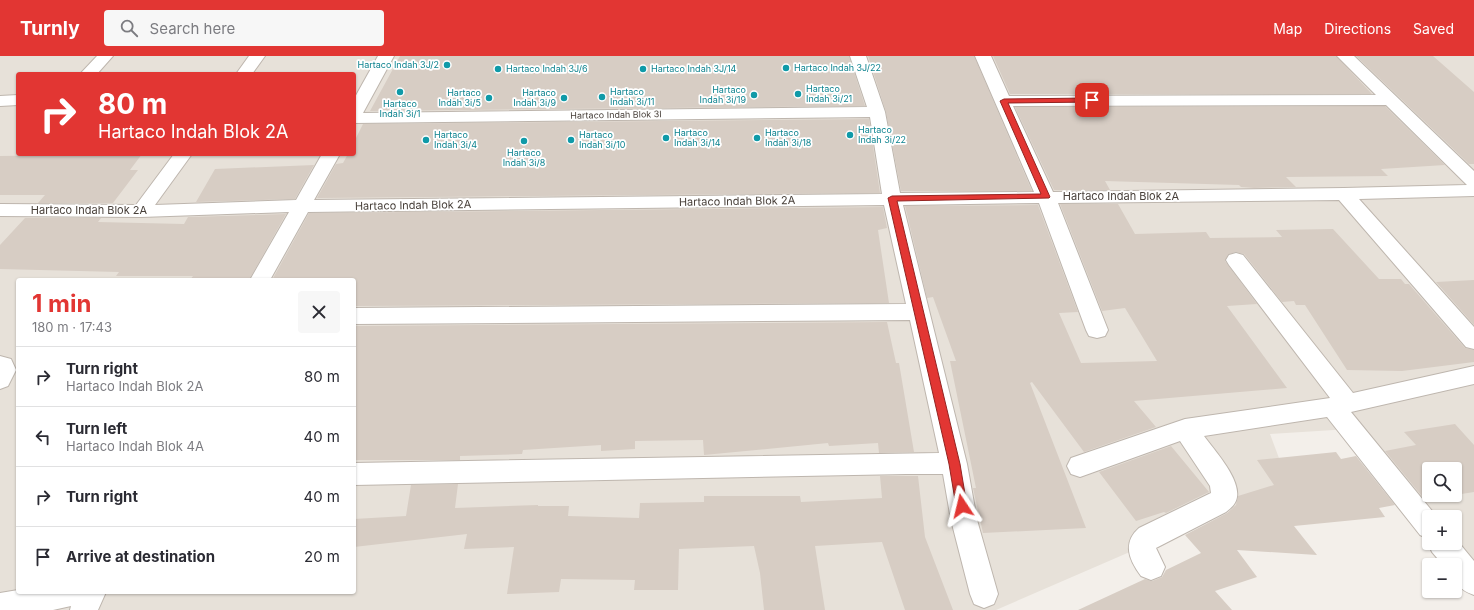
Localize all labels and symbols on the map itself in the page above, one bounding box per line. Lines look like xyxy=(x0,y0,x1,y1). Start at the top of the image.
place label: Hartaco Indah 3J/2 xyxy=(358,59,439,70)
marker: Hartaco Indah 3J/2 xyxy=(442,60,452,70)
place label: Hartaco Indah 3J/22 xyxy=(794,62,881,73)
place label: Hartaco Indah 3J/6 xyxy=(506,63,588,74)
place label: Hartaco Indah 3J/14 xyxy=(651,63,737,74)
marker: Hartaco Indah 3J/22 xyxy=(781,63,791,73)
marker: Hartaco Indah 3J/6 xyxy=(493,64,503,74)
marker: Hartaco Indah 3J/14 xyxy=(638,64,648,74)
place label: Hartaco Indah 3i/21 xyxy=(806,83,852,104)
pin xyxy=(1075,83,1109,117)
place label: Hartaco Indah 3i/19 xyxy=(700,84,746,105)
place label: Hartaco Indah 3i/11 xyxy=(610,86,654,107)
marker: Hartaco Indah 3i/1 xyxy=(395,87,405,97)
place label: Hartaco Indah 3i/5 xyxy=(438,87,481,108)
place label: Hartaco Indah 3i/9 xyxy=(513,87,556,108)
marker: Hartaco Indah 3i/21 xyxy=(793,89,803,99)
marker: Hartaco Indah 3i/19 xyxy=(749,90,759,100)
marker: Hartaco Indah 3i/11 xyxy=(597,92,607,102)
marker: Hartaco Indah 3i/5 xyxy=(484,93,494,103)
marker: Hartaco Indah 3i/9 xyxy=(559,93,569,103)
place label: Hartaco Indah 3i/1 xyxy=(380,98,420,119)
street label: Hartaco Indah Blok 3I xyxy=(570,108,662,121)
place label: Hartaco Indah 3i/22 xyxy=(858,124,906,145)
place label: Hartaco Indah 3i/14 xyxy=(674,127,721,148)
place label: Hartaco Indah 3i/18 xyxy=(765,127,812,148)
place label: Hartaco Indah 3i/4 xyxy=(434,129,477,150)
place label: Hartaco Indah 3i/10 xyxy=(579,129,626,150)
marker: Hartaco Indah 3i/22 xyxy=(845,130,855,140)
marker: Hartaco Indah 3i/14 xyxy=(661,133,671,143)
marker: Hartaco Indah 3i/18 xyxy=(752,133,762,143)
marker: Hartaco Indah 3i/4 xyxy=(421,135,431,145)
marker: Hartaco Indah 3i/10 xyxy=(566,135,576,145)
marker: Hartaco Indah 3i/8 xyxy=(519,136,529,146)
place label: Hartaco Indah 3i/8 xyxy=(503,147,546,168)
street label: Hartaco Indah Blok 2A xyxy=(1063,189,1180,203)
street label: Hartaco Indah Blok 2A xyxy=(679,193,796,209)
street label: Hartaco Indah Blok 2A xyxy=(355,197,472,213)
street label: Hartaco Indah Blok 2A xyxy=(31,203,148,217)
position arrow xyxy=(941,485,983,527)

